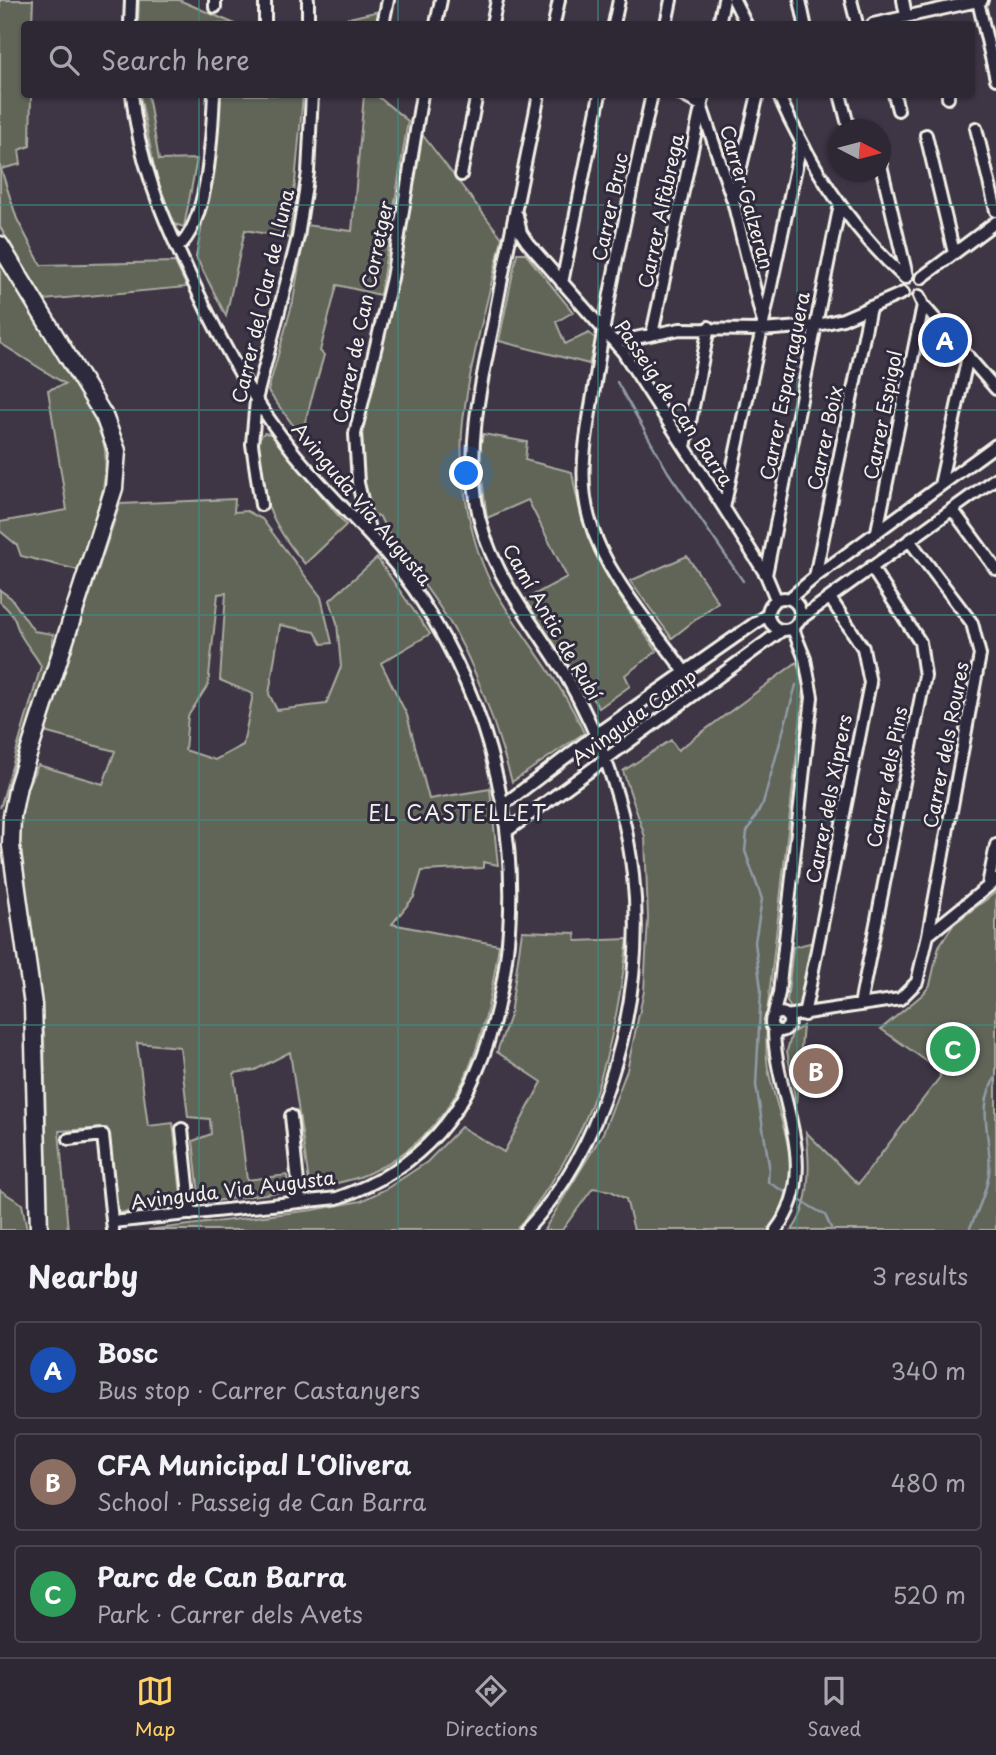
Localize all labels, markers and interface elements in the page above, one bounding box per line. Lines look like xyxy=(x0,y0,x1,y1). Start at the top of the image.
search box xyxy=(21,21,975,98)
text: Search here xyxy=(101,40,250,79)
icon: search xyxy=(45,41,83,79)
north arrow xyxy=(828,119,891,182)
street label: Carrer Galzeran xyxy=(714,121,782,272)
street label: Carrer Alfàbrega xyxy=(630,131,690,290)
street label: Carrer Bruc xyxy=(584,150,634,264)
street label: Carrer del Clar de Lluna xyxy=(224,186,300,406)
street label: Carrer de Can Corretger xyxy=(325,198,399,426)
street label: Carrer Esparraguera xyxy=(752,288,816,483)
street label: Passeig de Can Barra xyxy=(609,314,741,491)
pin: A xyxy=(922,314,968,366)
street label: Carrer Espigol xyxy=(856,348,908,482)
street label: Carrer Boix xyxy=(799,383,849,493)
street label: Avinguda Via Augusta xyxy=(286,416,440,591)
your location xyxy=(449,456,483,490)
street label: Camí Antic de Rubí xyxy=(497,538,609,705)
street label: Carrer dels Roures xyxy=(915,659,975,830)
street label: Avinguda Camp xyxy=(565,661,702,771)
street label: Carrer dels Pins xyxy=(859,704,913,850)
street label: Carrer dels Xiprers xyxy=(798,712,858,886)
district label: EL CASTELLET xyxy=(368,796,548,828)
pin: C xyxy=(930,1023,976,1075)
pin: B xyxy=(793,1045,839,1097)
street label: Avinguda Via Augusta xyxy=(129,1163,337,1215)
text: Nearby xyxy=(28,1253,138,1298)
text: 3 results xyxy=(872,1258,968,1293)
text: Bosc xyxy=(97,1333,158,1372)
text: A xyxy=(44,1353,62,1388)
text: 340 m xyxy=(891,1353,966,1388)
text: Bus stop · Carrer Castanyers xyxy=(97,1372,420,1407)
text: CFA Municipal L'Olivera xyxy=(97,1445,412,1484)
text: B xyxy=(45,1465,61,1500)
text: 480 m xyxy=(891,1465,966,1500)
text: School · Passeig de Can Barra xyxy=(97,1484,426,1519)
text: Parc de Can Barra xyxy=(97,1557,347,1596)
text: C xyxy=(44,1577,62,1612)
text: 520 m xyxy=(893,1577,966,1612)
text: Park · Carrer dels Avets xyxy=(97,1596,363,1631)
tab: Map xyxy=(135,1672,175,1742)
tab: Directions xyxy=(445,1672,538,1742)
tab: Saved xyxy=(807,1672,861,1742)

